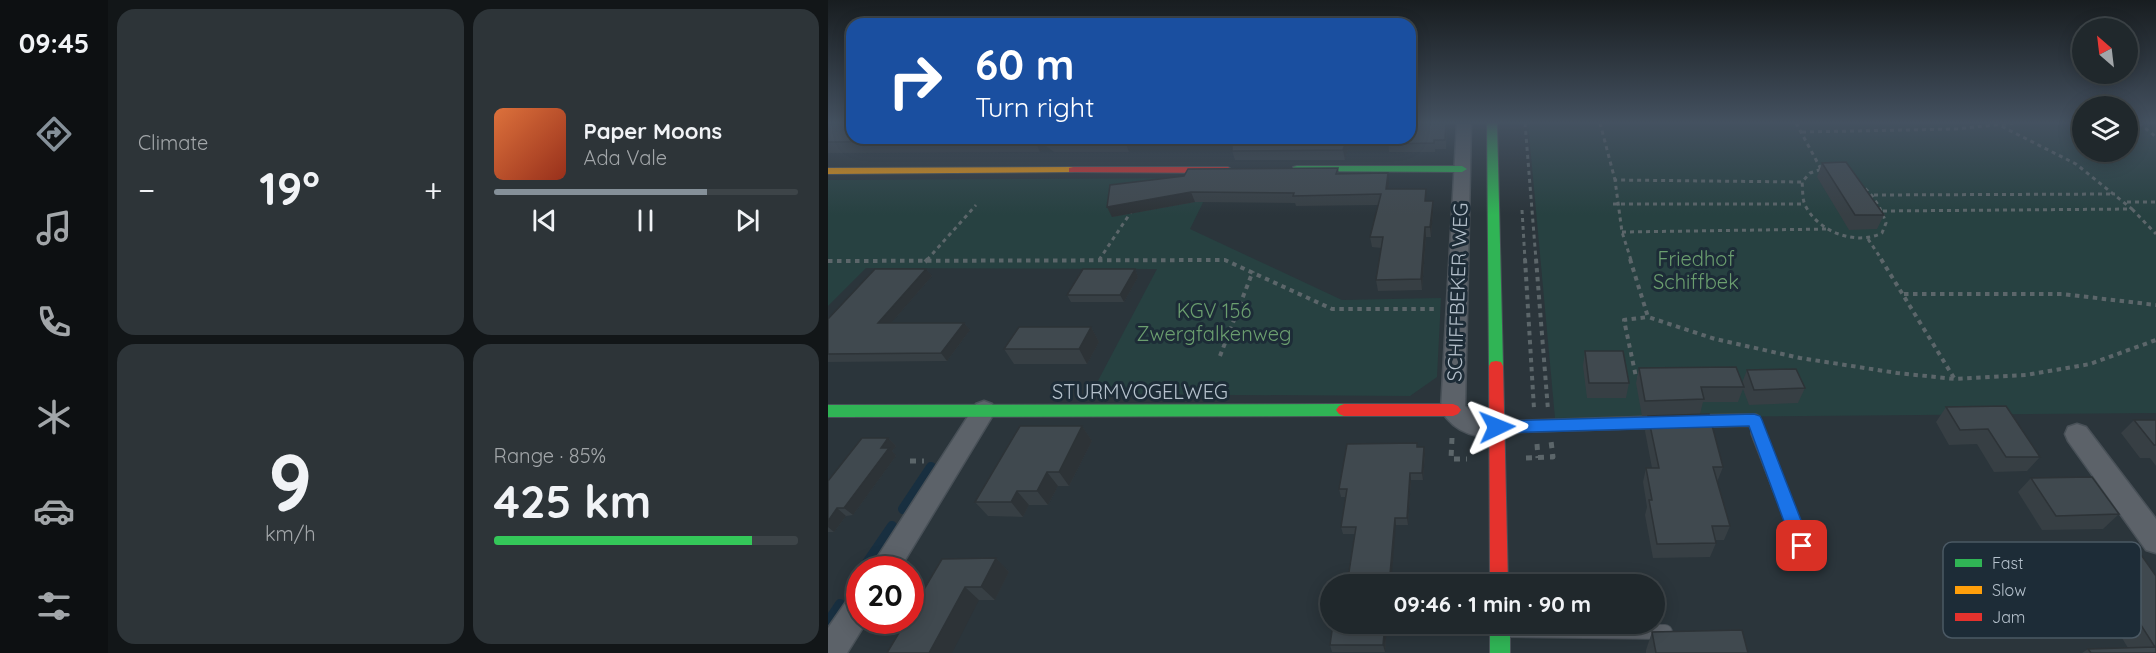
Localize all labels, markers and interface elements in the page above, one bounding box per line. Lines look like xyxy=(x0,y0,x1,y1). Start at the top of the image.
north arrow xyxy=(2072,18,2138,84)
map controls xyxy=(2072,18,2138,162)
text: 09:45 xyxy=(19,26,89,60)
text: 60 m xyxy=(975,38,1075,91)
icon: right xyxy=(876,42,954,120)
text: Turn right xyxy=(975,90,1094,124)
button: layers xyxy=(2072,96,2138,162)
icon: directions xyxy=(33,113,75,155)
text: Paper Moons xyxy=(584,117,722,145)
text: Climate xyxy=(138,130,208,155)
text: Ada Vale xyxy=(584,145,667,170)
text: 19° xyxy=(259,160,320,216)
text: − xyxy=(138,169,155,210)
text: + xyxy=(424,169,442,210)
street label: SCHIFFBEKER WEG xyxy=(1441,202,1473,382)
icon: previous xyxy=(528,204,561,237)
icon: pause xyxy=(629,204,662,237)
icon: next xyxy=(731,204,764,237)
icon: music xyxy=(33,207,75,249)
park label: Friedhof Schiffbek xyxy=(1653,246,1739,294)
park label: KGV 156 Zwergfalkenweg xyxy=(1137,298,1291,346)
icon: phone xyxy=(33,301,75,343)
street label: STURMVOGELWEG xyxy=(1052,379,1228,404)
position arrow xyxy=(1465,395,1529,459)
icon: climate xyxy=(33,396,75,438)
text: 9 xyxy=(268,433,312,531)
text: Range · 85% xyxy=(494,443,606,468)
text: 425 km xyxy=(494,473,651,529)
icon: car xyxy=(33,490,75,532)
pin xyxy=(1776,520,1827,571)
text: km/h xyxy=(265,521,316,546)
icon: arrive xyxy=(1785,529,1818,562)
legend xyxy=(1943,542,2141,638)
text: Fast xyxy=(1992,553,2023,573)
speed limit sign: 20 xyxy=(846,556,924,634)
text: Slow xyxy=(1992,580,2026,600)
icon: filters xyxy=(33,585,75,627)
text: 09:46 · 1 min · 90 m xyxy=(1394,590,1591,618)
text: Jam xyxy=(1992,607,2025,627)

